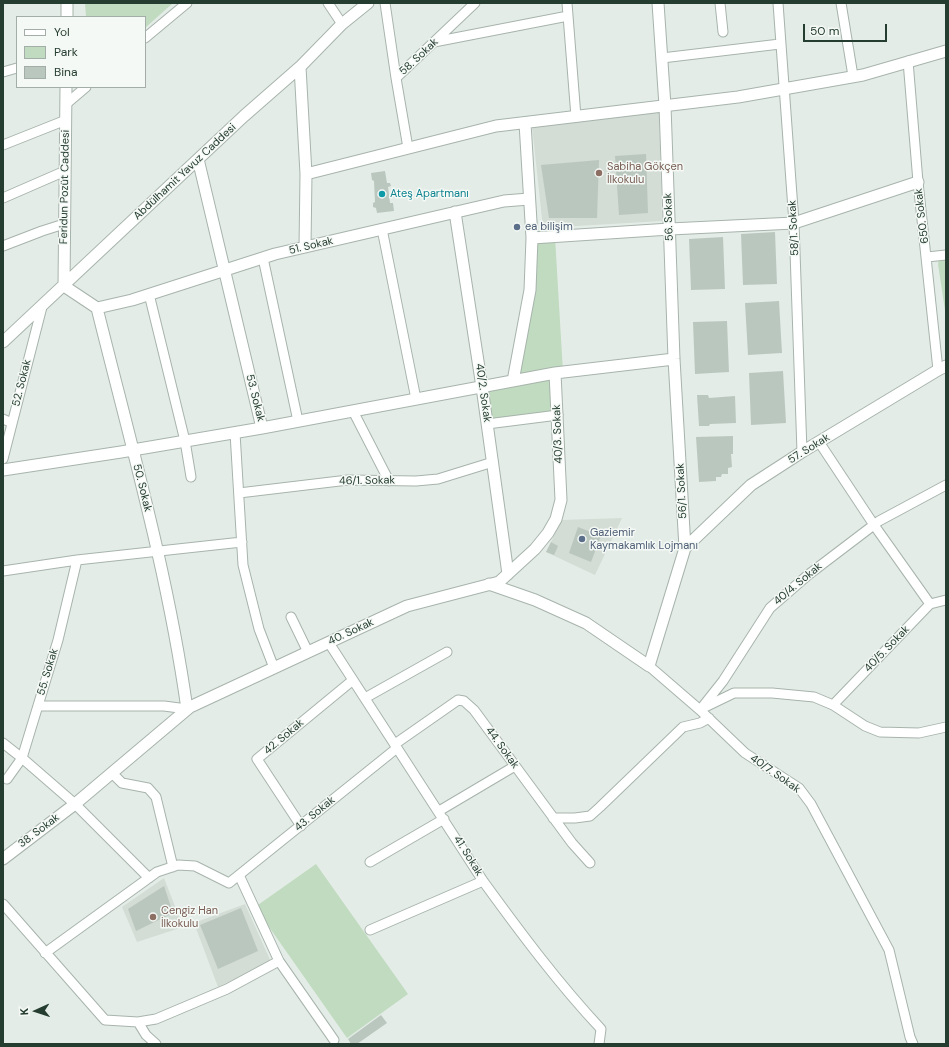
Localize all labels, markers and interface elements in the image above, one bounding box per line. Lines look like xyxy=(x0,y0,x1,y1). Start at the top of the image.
legend xyxy=(16,16,146,88)
scale bar xyxy=(805,16,889,42)
text: 50 m xyxy=(810,23,839,39)
text: Yol xyxy=(54,24,70,40)
street label: 58. Sokak xyxy=(397,36,441,78)
text: Park xyxy=(54,44,78,60)
text: Bina xyxy=(54,64,78,80)
street label: Abdülhamit Yavuz Caddesi xyxy=(131,121,239,223)
street label: Feridun Pozüt Caddesi xyxy=(57,130,73,244)
place label: Sabiha Gökçen İlkokulu xyxy=(607,160,683,186)
marker: Sabiha Gökçen İlkokulu xyxy=(594,168,604,178)
place label: Ateş Apartmanı xyxy=(390,187,469,201)
street label: 650. Sokak xyxy=(912,188,932,244)
marker: Ateş Apartmanı xyxy=(377,189,387,199)
street label: 56. Sokak xyxy=(662,193,676,241)
street label: 58/1. Sokak xyxy=(786,200,802,256)
place label: ea bilişim xyxy=(525,220,573,234)
marker: ea bilişim xyxy=(512,222,522,232)
street label: 51. Sokak xyxy=(288,234,334,258)
street label: 52. Sokak xyxy=(10,358,34,408)
street label: 40/2. Sokak xyxy=(472,363,494,423)
street label: 53. Sokak xyxy=(243,373,267,423)
street label: 40/3. Sokak xyxy=(550,404,566,464)
street label: 57. Sokak xyxy=(786,431,832,467)
street label: 50. Sokak xyxy=(130,463,154,513)
street label: 56/1. Sokak xyxy=(674,463,690,519)
street label: 46/1. Sokak xyxy=(339,474,395,488)
place label: Gaziemir Kaymakamlık Lojmanı xyxy=(590,526,698,552)
marker: Gaziemir Kaymakamlık Lojmanı xyxy=(577,534,587,544)
street label: 40/4. Sokak xyxy=(771,560,825,608)
street label: 40. Sokak xyxy=(326,616,376,648)
street label: 40/5. Sokak xyxy=(862,623,912,675)
street label: 55. Sokak xyxy=(35,647,61,697)
street label: 42. Sokak xyxy=(261,717,307,757)
street label: 44. Sokak xyxy=(482,725,522,771)
street label: 40/7. Sokak xyxy=(747,752,803,796)
street label: 43. Sokak xyxy=(292,794,338,834)
street label: 38. Sokak xyxy=(16,811,62,851)
street label: 41. Sokak xyxy=(450,833,486,879)
place label: Cengiz Han İlkokulu xyxy=(161,904,218,930)
marker: Cengiz Han İlkokulu xyxy=(148,912,158,922)
north arrow xyxy=(16,991,56,1031)
text: K xyxy=(17,1008,31,1016)

